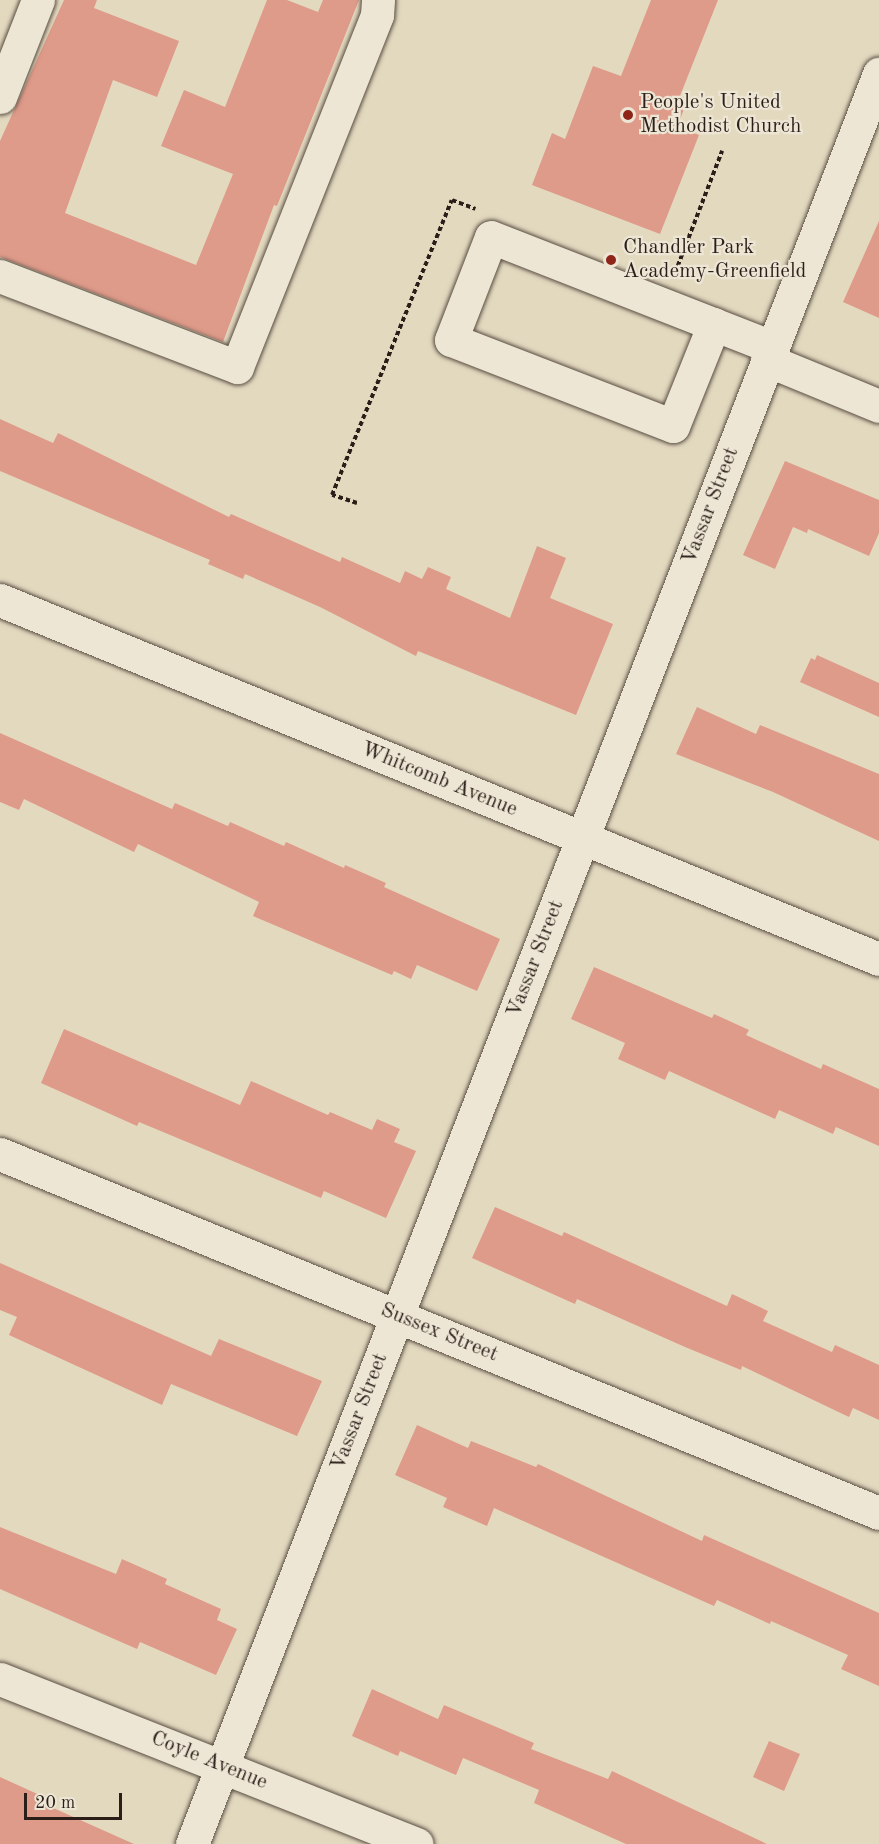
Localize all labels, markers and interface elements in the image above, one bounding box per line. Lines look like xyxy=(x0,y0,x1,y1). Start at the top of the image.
place label: People's United Methodist Church xyxy=(640,90,801,140)
marker: People's United Methodist Church xyxy=(621,108,635,122)
place label: Chandler Park Academy-Greenfield xyxy=(623,235,807,285)
marker: Chandler Park Academy-Greenfield xyxy=(604,253,618,267)
street label: Vassar Street xyxy=(677,444,745,568)
street label: Whitcomb Avenue xyxy=(357,737,521,823)
street label: Vassar Street xyxy=(502,897,570,1021)
street label: Sussex Street xyxy=(377,1298,501,1368)
street label: Vassar Street xyxy=(326,1350,394,1474)
street label: Coyle Avenue xyxy=(147,1726,271,1796)
scale bar xyxy=(27,1781,124,1819)
text: 20 m xyxy=(35,1794,75,1812)

